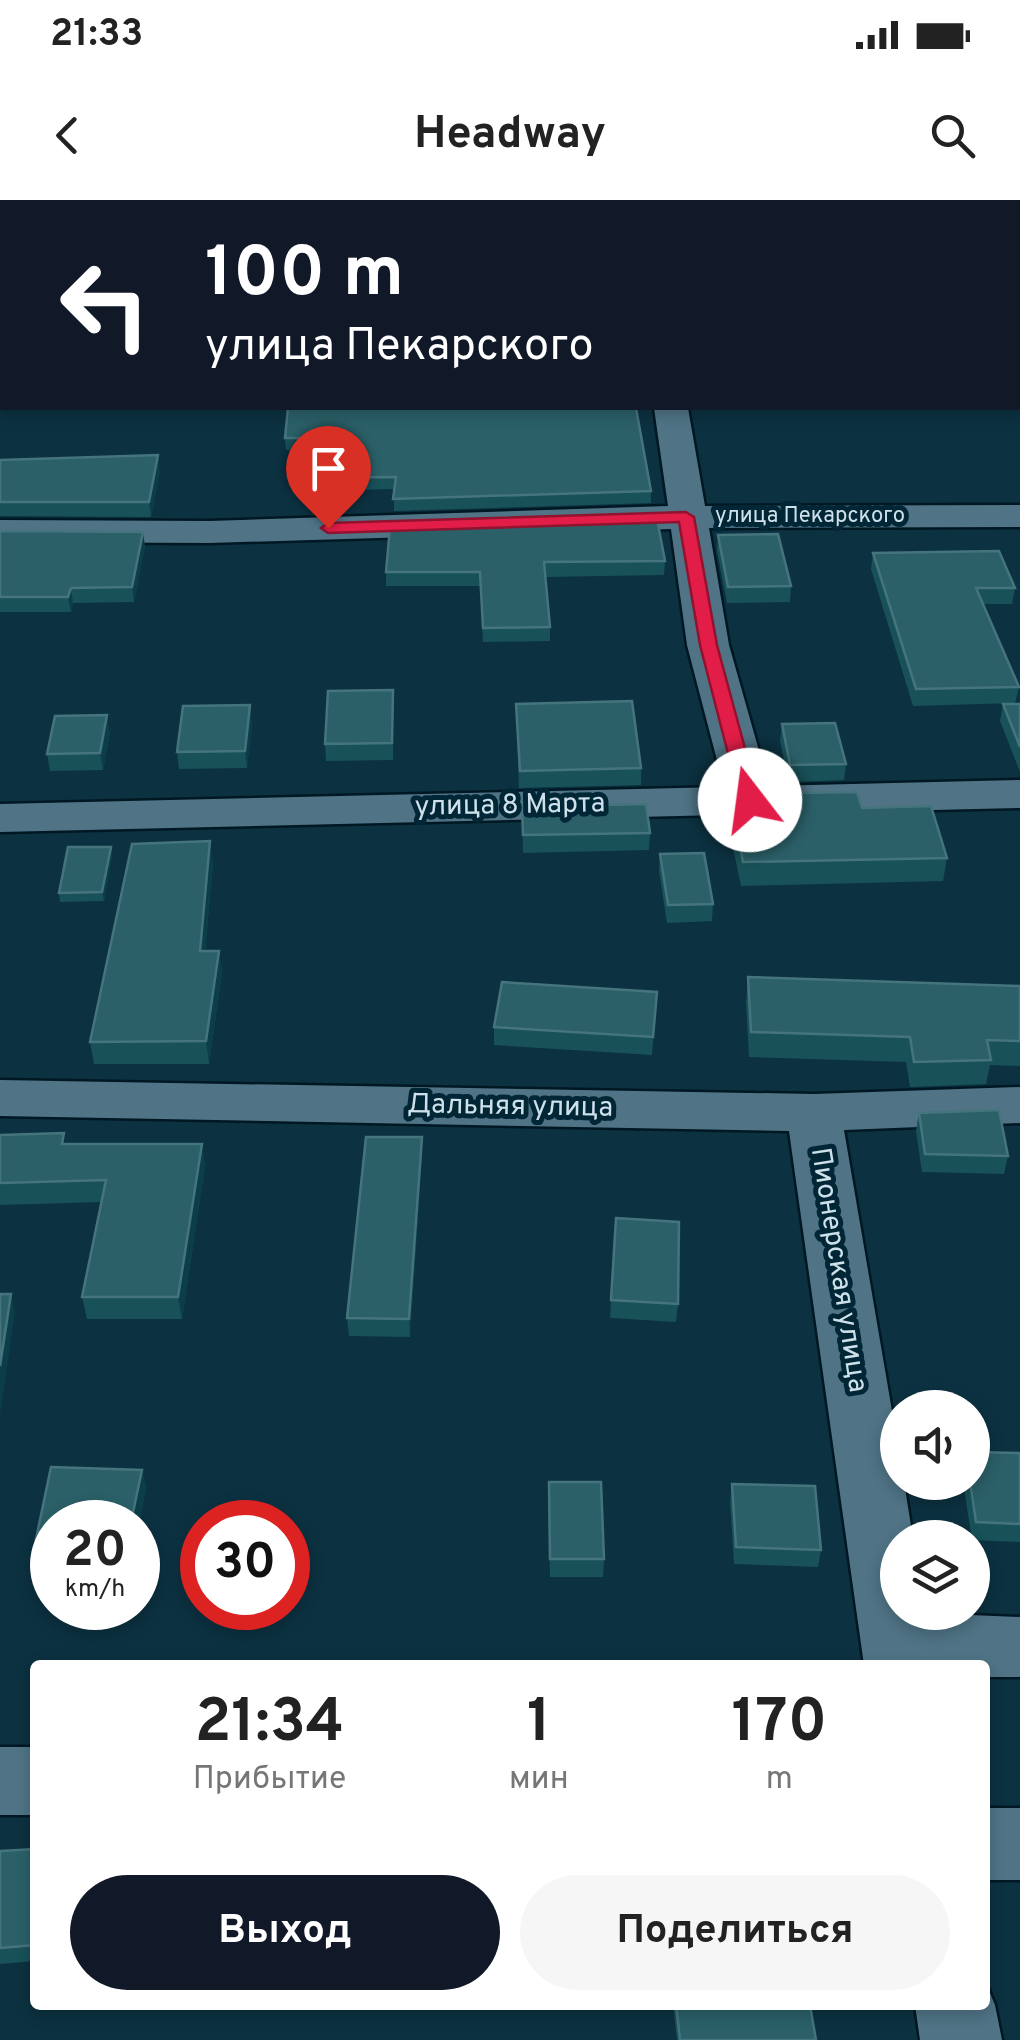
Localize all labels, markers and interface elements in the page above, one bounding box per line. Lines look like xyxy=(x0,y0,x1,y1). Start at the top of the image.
text: 21:33 xyxy=(50,11,143,60)
text: Headway xyxy=(414,107,606,164)
icon: back xyxy=(40,108,95,163)
icon: search xyxy=(925,108,980,163)
text: 100 m xyxy=(205,232,404,321)
icon: left xyxy=(40,240,170,370)
text: улица Пекарского xyxy=(205,319,594,376)
pin xyxy=(286,426,371,529)
icon: arrive xyxy=(301,441,356,496)
street label: улица Пекарского xyxy=(715,503,905,530)
position arrow xyxy=(698,748,802,852)
street label: улица 8 Марта xyxy=(414,786,606,826)
street label: Дальняя улица xyxy=(407,1087,613,1127)
street label: Пионерская улица xyxy=(801,1145,875,1395)
map controls xyxy=(880,1390,990,1630)
button: sound xyxy=(880,1390,990,1500)
speed limit sign: 30 xyxy=(180,1500,310,1630)
button: layers xyxy=(880,1520,990,1630)
text: 20 xyxy=(63,1521,127,1584)
text: km/h xyxy=(65,1574,125,1606)
text: 21:34 xyxy=(195,1687,344,1763)
text: 1 xyxy=(527,1687,551,1763)
text: 170 xyxy=(732,1687,827,1763)
text: Прибытие xyxy=(193,1760,346,1800)
text: мин xyxy=(509,1760,569,1800)
text: m xyxy=(766,1760,793,1800)
button: Выход xyxy=(70,1875,500,1990)
button: Поделиться xyxy=(520,1875,950,1990)

